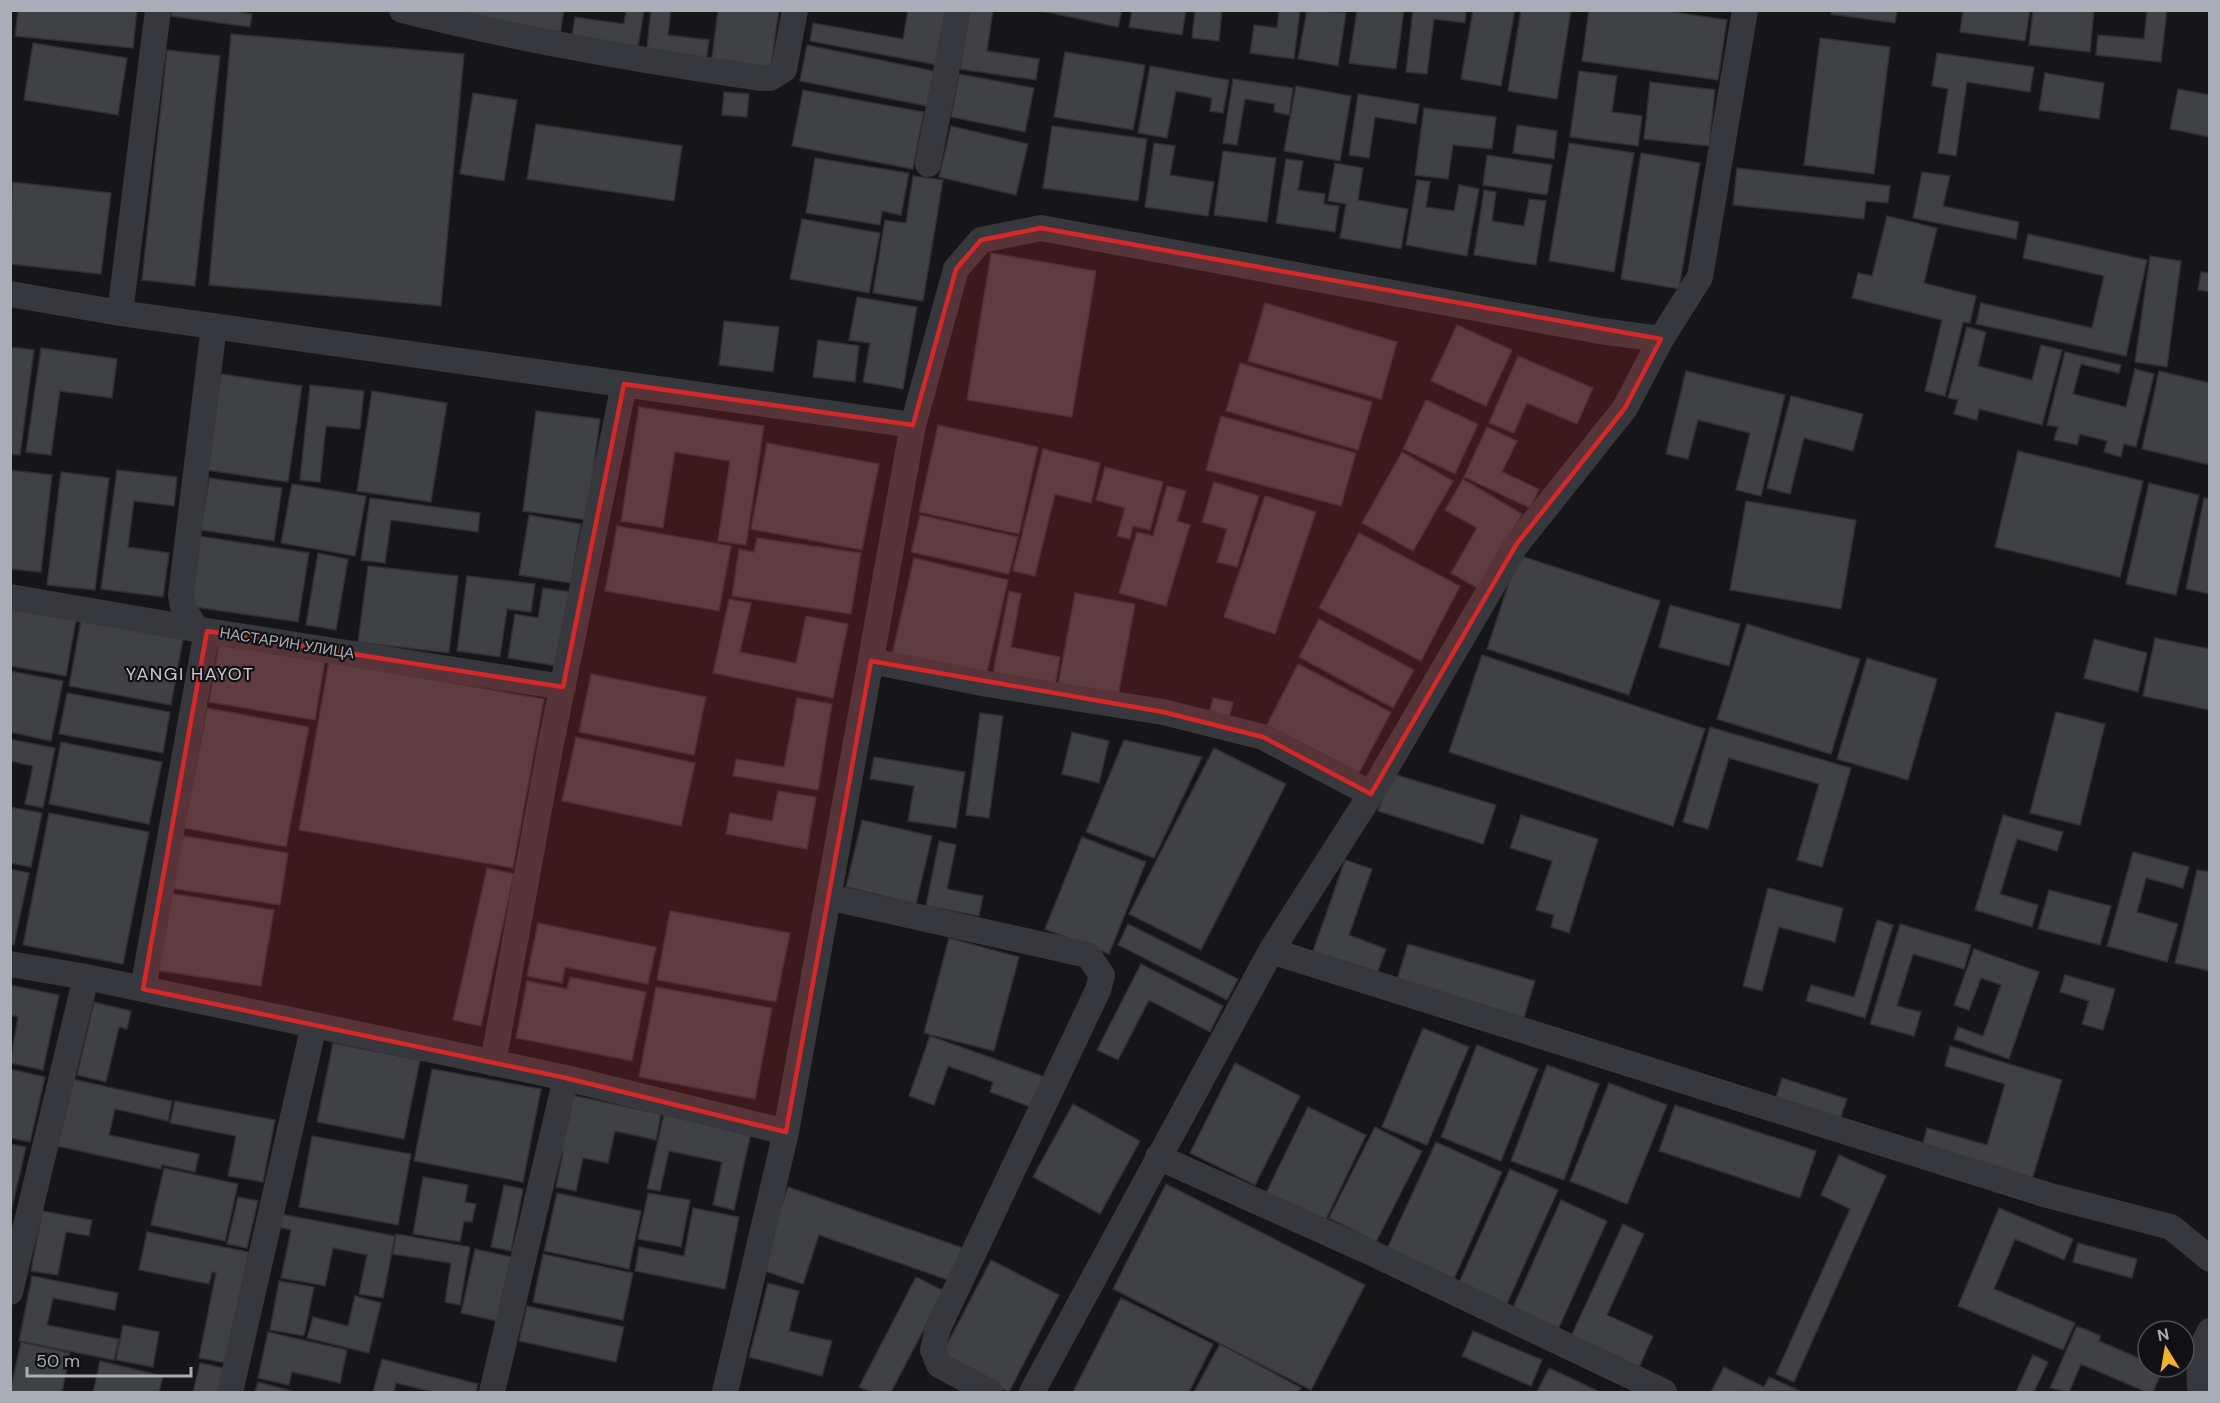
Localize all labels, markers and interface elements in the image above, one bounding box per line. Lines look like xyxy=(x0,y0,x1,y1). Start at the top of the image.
street label: НАСТАРИН УЛИЦА xyxy=(218,622,356,664)
district label: YANGI HAYOT xyxy=(126,662,254,686)
north arrow xyxy=(2136,1319,2196,1379)
text: N xyxy=(2156,1323,2171,1346)
scale bar xyxy=(27,1340,190,1378)
text: 50 m xyxy=(36,1349,80,1373)

